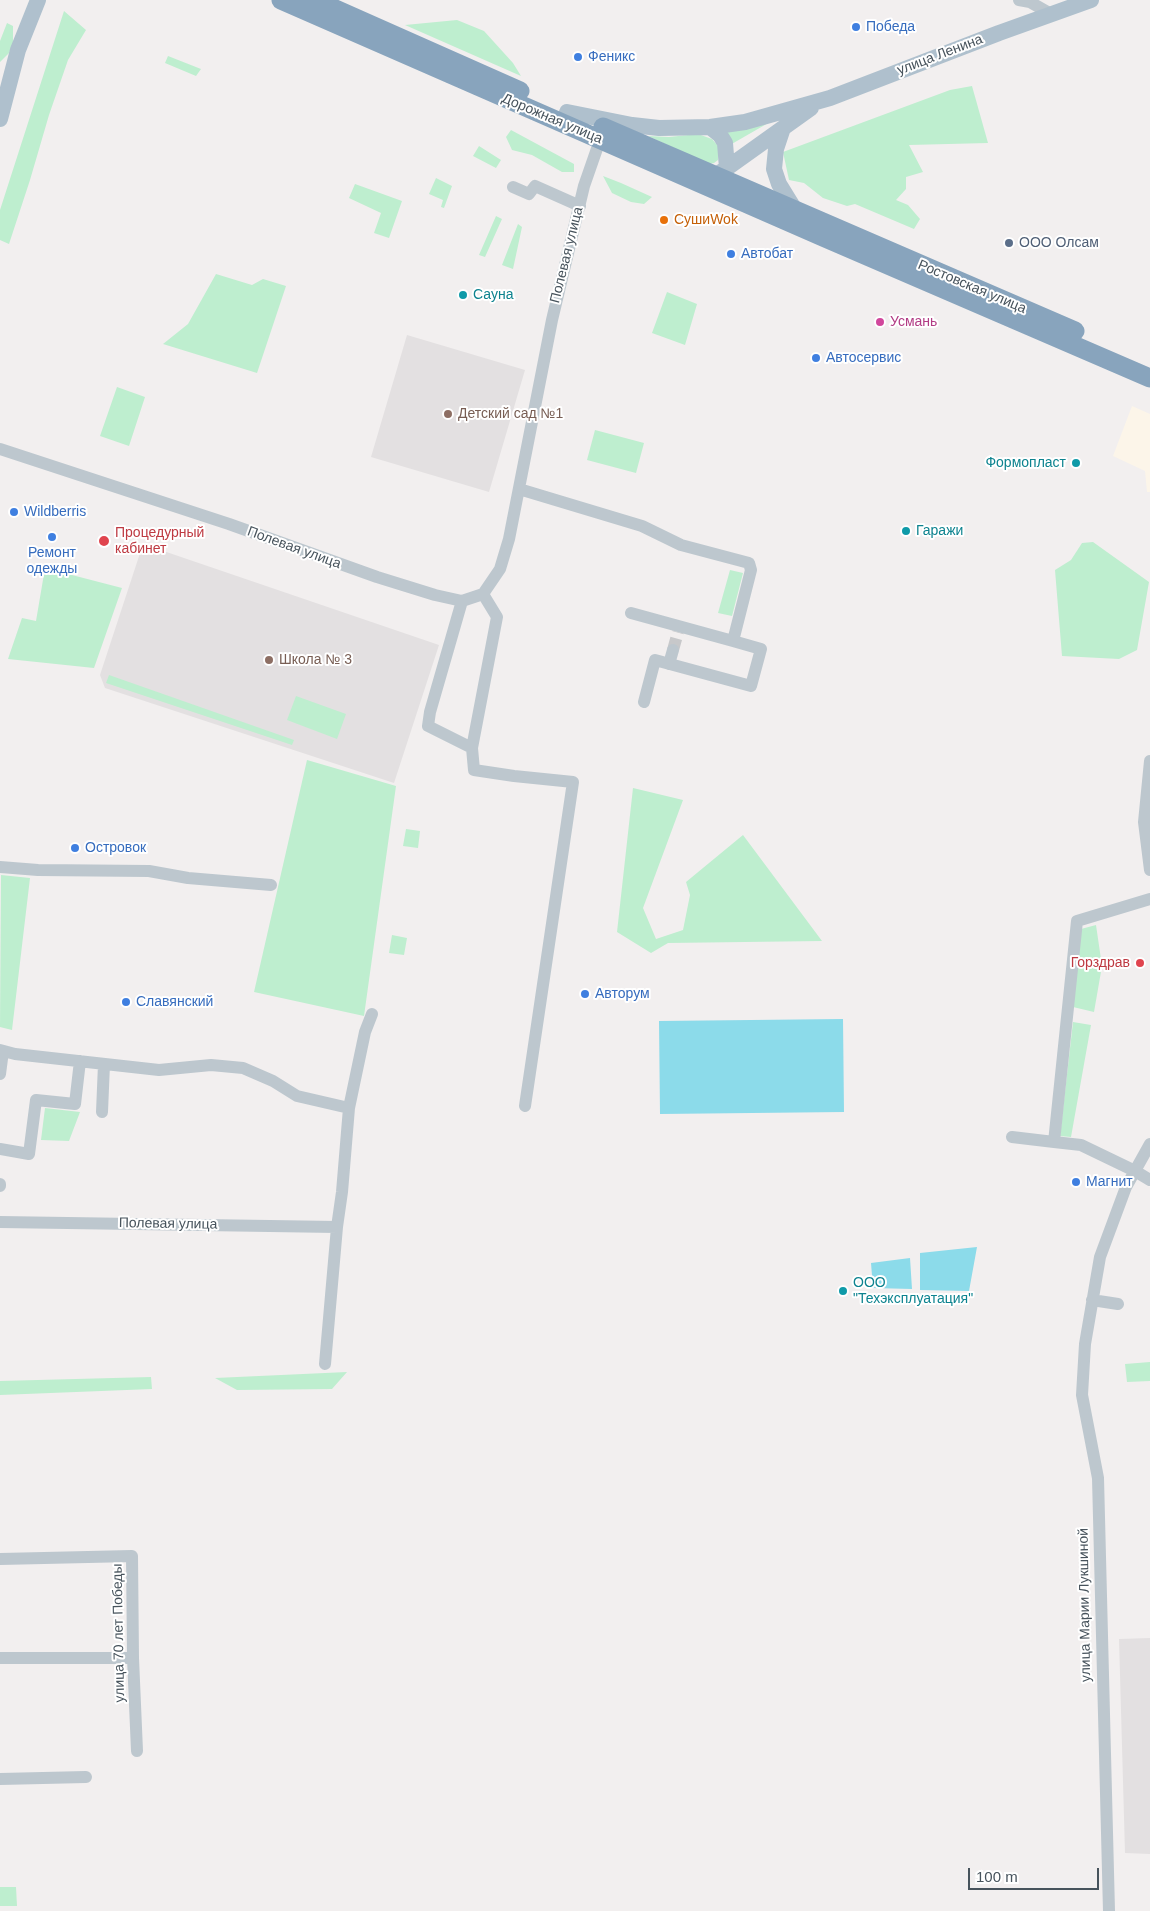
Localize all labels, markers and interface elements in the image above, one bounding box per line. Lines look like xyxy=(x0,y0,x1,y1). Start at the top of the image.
place label: Победа xyxy=(866,19,915,35)
marker: Победа xyxy=(850,21,862,33)
street label: улица Ленина xyxy=(895,31,985,79)
place label: Феникс xyxy=(588,49,635,65)
marker: Феникс xyxy=(572,51,584,63)
street label: Дорожная улица xyxy=(499,90,605,148)
street label: Полевая улица xyxy=(547,205,587,305)
place label: CушиWok xyxy=(674,212,738,228)
marker: CушиWok xyxy=(658,214,670,226)
place label: ООО Олсам xyxy=(1019,235,1099,251)
marker: ООО Олсам xyxy=(1003,237,1015,249)
place label: Автобат xyxy=(741,246,793,262)
marker: Автобат xyxy=(725,248,737,260)
street label: Ростовская улица xyxy=(915,257,1029,317)
place label: Сауна xyxy=(473,287,513,303)
marker: Сауна xyxy=(457,289,469,301)
place label: Усмань xyxy=(890,314,937,330)
marker: Усмань xyxy=(874,316,886,328)
place label: Автосервис xyxy=(826,350,901,366)
marker: Автосервис xyxy=(810,352,822,364)
place label: Детский сад №1 xyxy=(458,406,563,422)
marker: Детский сад №1 xyxy=(442,408,454,420)
place label: Формопласт xyxy=(985,455,1066,471)
marker: Формопласт xyxy=(1070,457,1082,469)
place label: Wildberris xyxy=(24,504,86,520)
marker: Wildberris xyxy=(8,506,20,518)
street label: Полевая улица xyxy=(245,523,343,573)
place label: Гаражи xyxy=(916,523,963,539)
place label: Процедурный кабинет xyxy=(115,525,204,558)
marker: Гаражи xyxy=(900,525,912,537)
marker: Ремонт одежды xyxy=(46,531,58,543)
marker: Процедурный кабинет xyxy=(97,534,111,548)
place label: Ремонт одежды xyxy=(27,545,77,578)
place label: Школа № 3 xyxy=(279,652,352,668)
marker: Школа № 3 xyxy=(263,654,275,666)
place label: Островок xyxy=(85,840,146,856)
marker: Островок xyxy=(69,842,81,854)
place label: Горздрав xyxy=(1071,955,1130,971)
marker: Горздрав xyxy=(1134,957,1146,969)
place label: Авторум xyxy=(595,986,650,1002)
marker: Авторум xyxy=(579,988,591,1000)
place label: Славянский xyxy=(136,994,213,1010)
marker: Славянский xyxy=(120,996,132,1008)
place label: Магнит xyxy=(1086,1174,1133,1190)
marker: Магнит xyxy=(1070,1176,1082,1188)
street label: Полевая улица xyxy=(119,1215,217,1233)
place label: ООО "Техэксплуатация" xyxy=(853,1275,973,1308)
marker: ООО "Техэксплуатация" xyxy=(837,1285,849,1297)
street label: улица Марии Лукшиной xyxy=(1075,1528,1095,1682)
street label: улица 70 лет Победы xyxy=(109,1563,129,1703)
scale bar xyxy=(970,1858,1101,1890)
text: 100 m xyxy=(976,1868,1018,1885)

